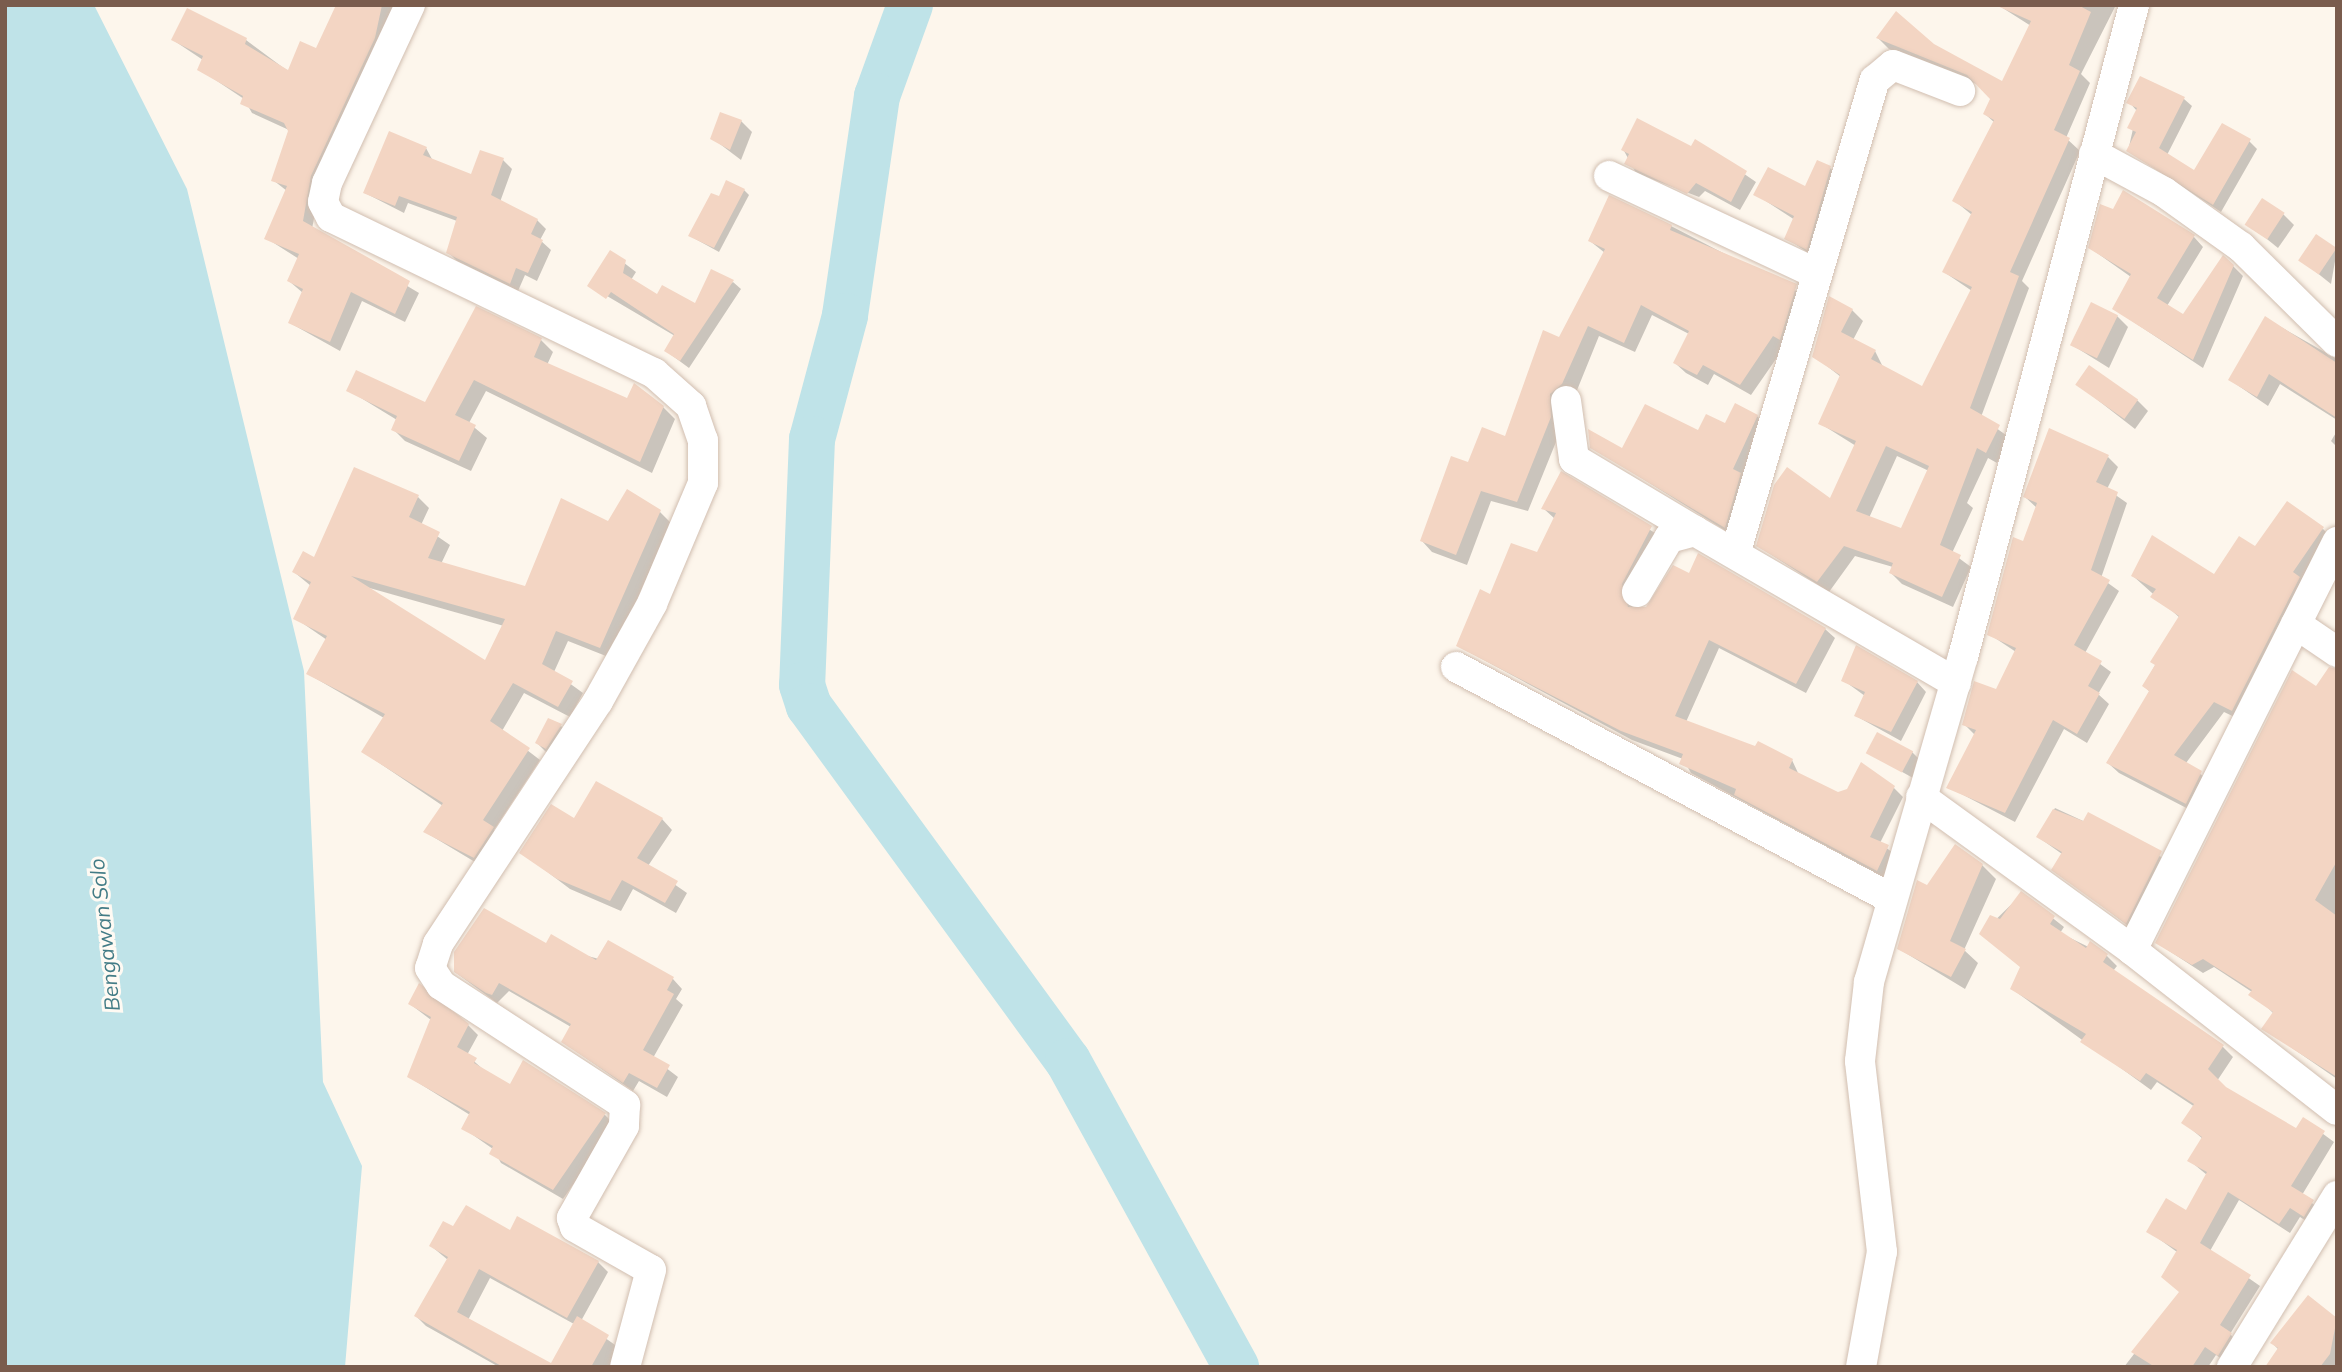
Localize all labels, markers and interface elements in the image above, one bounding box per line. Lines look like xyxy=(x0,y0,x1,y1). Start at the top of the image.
water label: Bengawan Solo xyxy=(83,857,125,1013)

